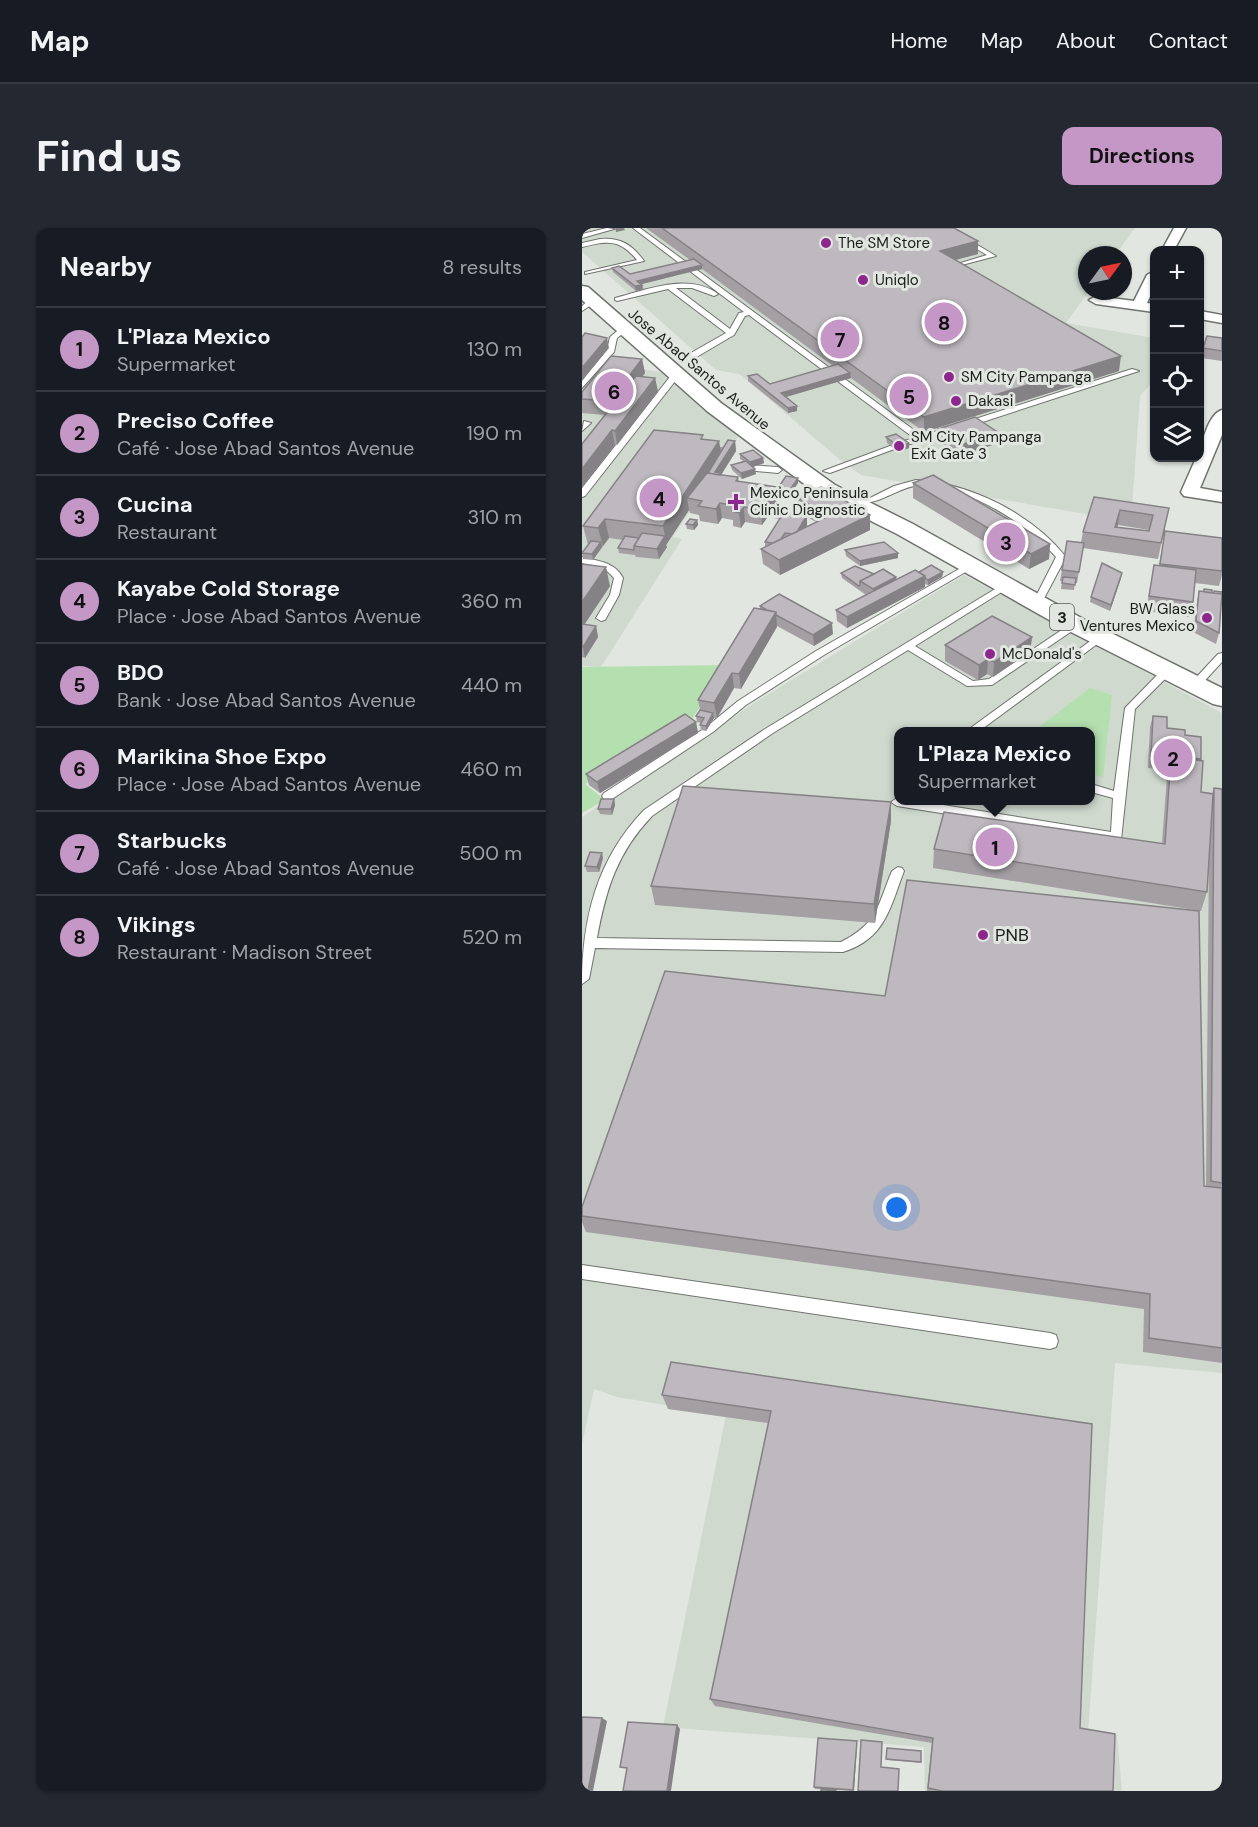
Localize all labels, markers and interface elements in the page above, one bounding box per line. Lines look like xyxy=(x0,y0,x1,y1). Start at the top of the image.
text: Map xyxy=(30,23,90,60)
text: Home xyxy=(890,27,948,55)
text: Map xyxy=(981,27,1023,55)
text: About xyxy=(1056,27,1116,55)
text: Contact xyxy=(1149,27,1228,55)
button: Directions xyxy=(1062,127,1222,185)
text: Find us xyxy=(36,129,182,184)
place label: The SM Store xyxy=(838,233,930,253)
marker: The SM Store xyxy=(819,236,833,250)
north arrow xyxy=(1078,246,1132,300)
map controls xyxy=(1150,246,1204,462)
button: + xyxy=(1150,246,1204,300)
text: Nearby xyxy=(60,250,152,284)
text: 8 results xyxy=(442,254,522,280)
place label: Uniqlo xyxy=(875,270,919,290)
marker: Uniqlo xyxy=(856,273,870,287)
pin: 8 xyxy=(924,300,964,344)
button: − xyxy=(1150,300,1204,354)
street label: Jose Abad Santos Avenue xyxy=(624,304,774,434)
pin: 7 xyxy=(820,316,860,362)
text: L'Plaza Mexico xyxy=(117,322,271,351)
text: 1 xyxy=(76,336,83,362)
text: 130 m xyxy=(467,336,522,362)
text: Supermarket xyxy=(117,351,236,377)
button: locate xyxy=(1150,354,1204,408)
place label: SM City Pampanga xyxy=(961,367,1091,387)
pin: 6 xyxy=(594,368,633,414)
marker: SM City Pampanga xyxy=(942,370,956,384)
pin: 5 xyxy=(890,374,928,418)
place label: Dakasi xyxy=(968,391,1013,411)
marker: Dakasi xyxy=(949,394,963,408)
text: Preciso Coffee xyxy=(117,406,274,435)
button: layers xyxy=(1150,408,1204,462)
text: 2 xyxy=(74,420,85,446)
text: 190 m xyxy=(466,420,522,446)
place label: SM City Pampanga Exit Gate 3 xyxy=(911,427,1041,464)
text: Café · Jose Abad Santos Avenue xyxy=(117,435,414,461)
marker: SM City Pampanga Exit Gate 3 xyxy=(892,439,906,453)
pin: 4 xyxy=(640,476,679,520)
place label: Mexico Peninsula Clinic Diagnostic xyxy=(750,483,869,520)
text: Cucina xyxy=(117,490,193,519)
marker: Mexico Peninsula Clinic Diagnostic xyxy=(727,493,745,511)
text: 3 xyxy=(73,504,86,530)
text: 310 m xyxy=(467,504,522,530)
text: Restaurant xyxy=(117,519,217,545)
pin: 3 xyxy=(986,520,1026,564)
text: Kayabe Cold Storage xyxy=(117,574,340,603)
text: 4 xyxy=(73,588,86,614)
text: 360 m xyxy=(461,588,522,614)
place label: BW Glass Ventures Mexico xyxy=(1080,599,1195,636)
text: Place · Jose Abad Santos Avenue xyxy=(117,603,421,629)
road number: 3 xyxy=(1050,604,1074,630)
marker: BW Glass Ventures Mexico xyxy=(1200,611,1214,625)
place label: McDonald's xyxy=(1002,644,1082,664)
marker: McDonald's xyxy=(983,647,997,661)
text: BDO xyxy=(117,658,164,687)
text: 5 xyxy=(73,672,86,698)
text: 440 m xyxy=(461,672,522,698)
text: Bank · Jose Abad Santos Avenue xyxy=(117,687,416,713)
popup xyxy=(894,727,1095,805)
pin: 2 xyxy=(1154,736,1192,780)
text: L'Plaza Mexico xyxy=(918,739,1071,768)
text: Marikina Shoe Expo xyxy=(117,742,327,771)
text: 6 xyxy=(73,756,86,782)
text: 460 m xyxy=(460,756,522,782)
text: Supermarket xyxy=(918,768,1036,794)
text: Place · Jose Abad Santos Avenue xyxy=(117,771,421,797)
pin: 1 xyxy=(976,824,1014,870)
text: Starbucks xyxy=(117,826,227,855)
text: 7 xyxy=(74,840,85,866)
text: 500 m xyxy=(459,840,522,866)
text: Café · Jose Abad Santos Avenue xyxy=(117,855,414,881)
text: Vikings xyxy=(117,910,196,939)
place label: PNB xyxy=(995,923,1029,947)
text: 8 xyxy=(73,924,86,950)
text: 520 m xyxy=(462,924,522,950)
marker: PNB xyxy=(976,928,990,942)
text: Restaurant · Madison Street xyxy=(117,939,372,965)
your location xyxy=(882,1193,911,1222)

